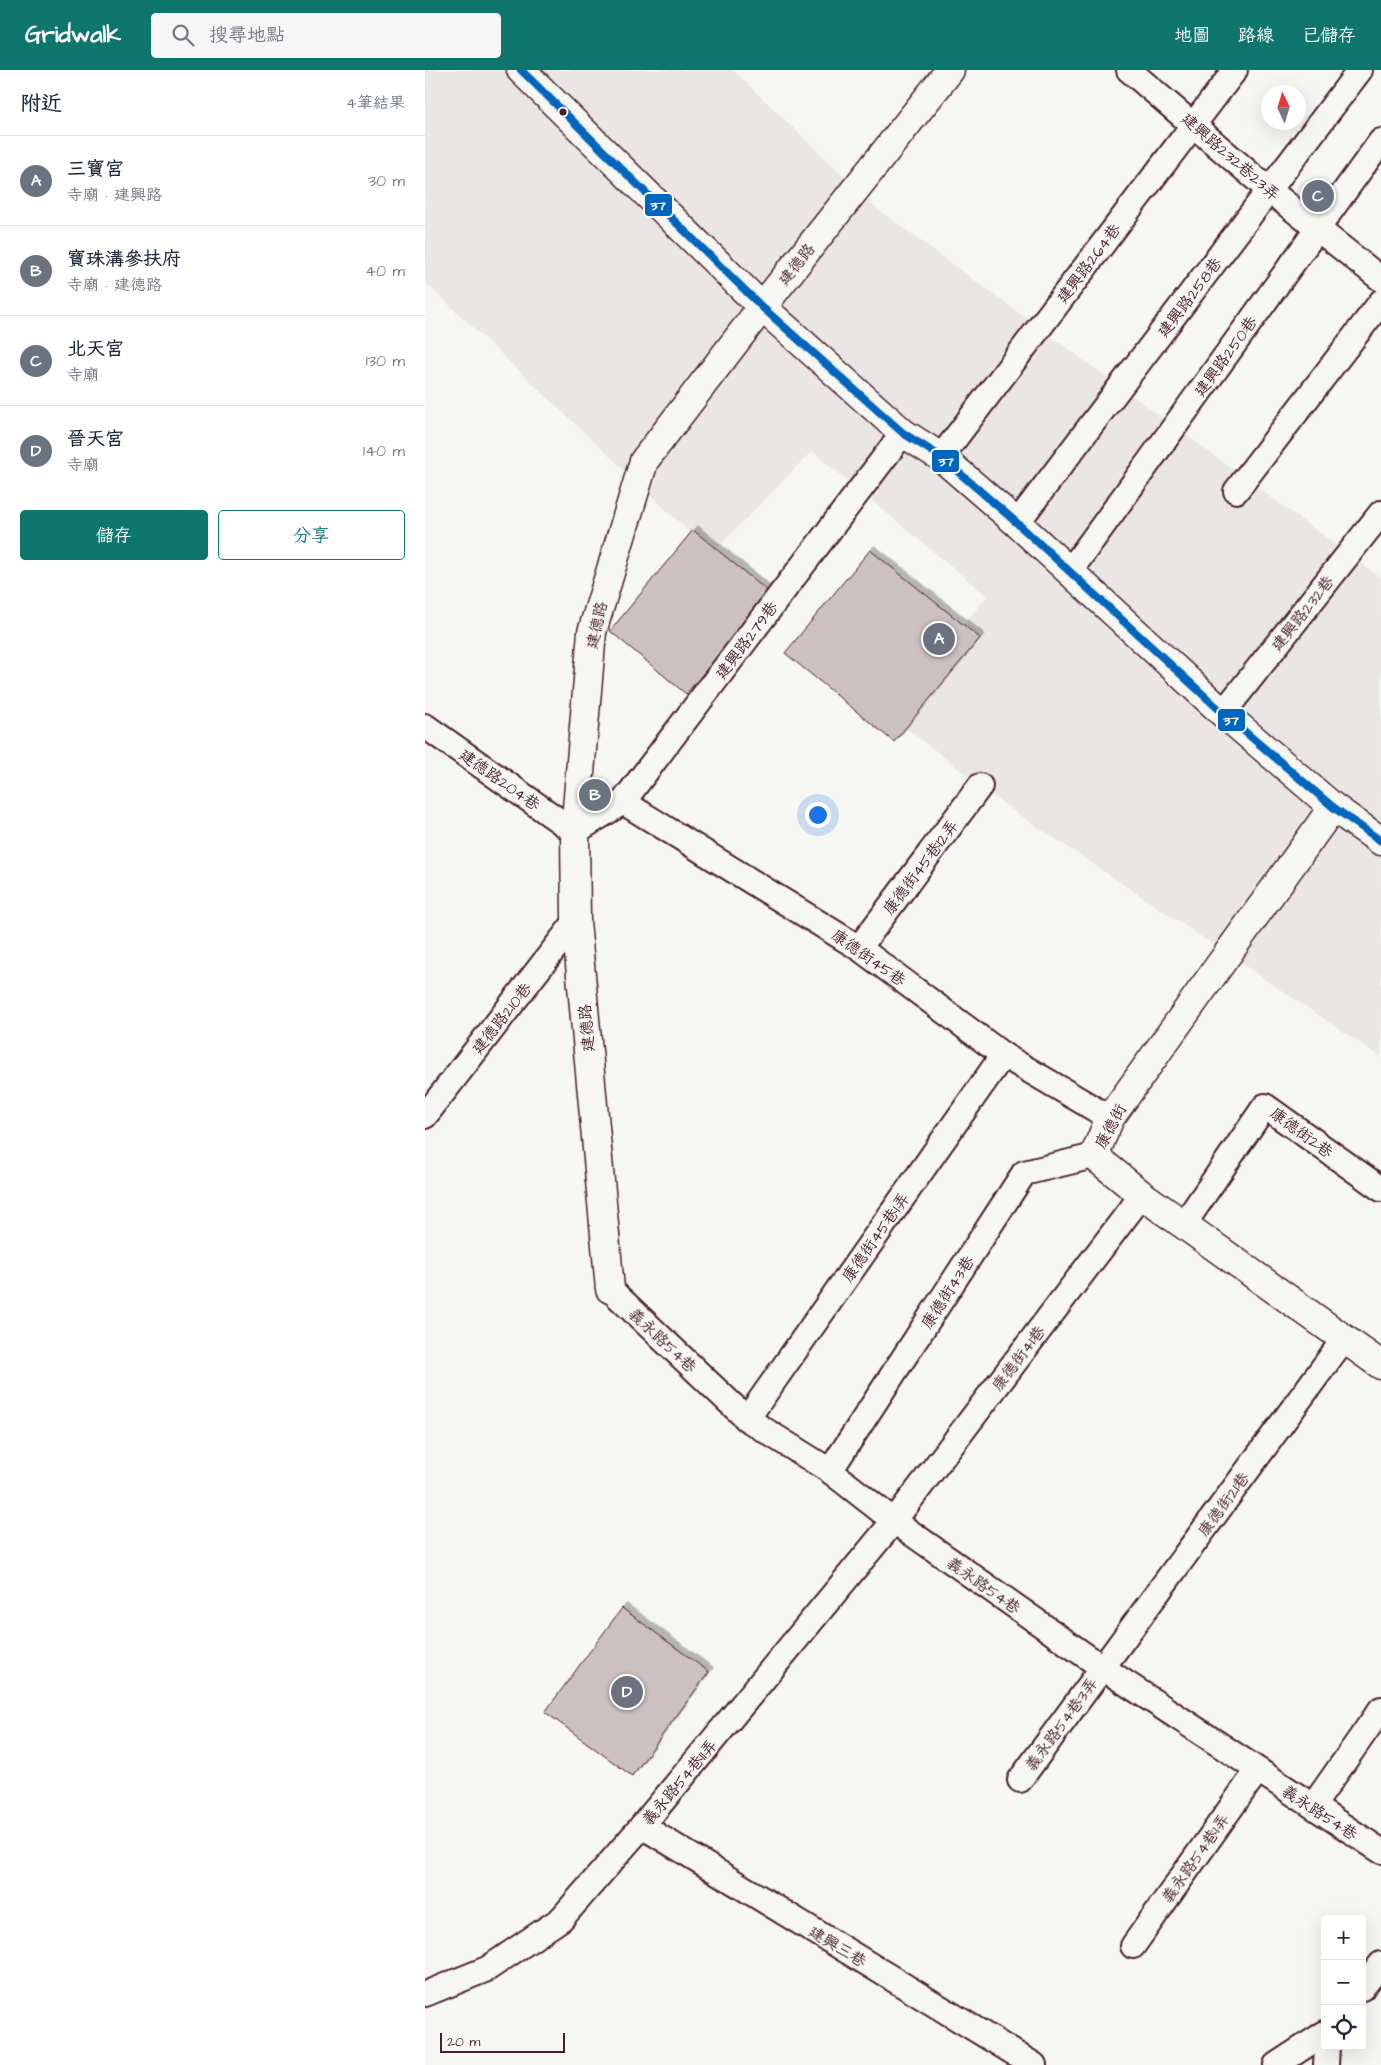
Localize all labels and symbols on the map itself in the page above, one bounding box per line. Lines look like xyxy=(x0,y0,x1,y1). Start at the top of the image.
north arrow xyxy=(1261,85,1306,130)
unlabelled marker xyxy=(558,107,568,117)
street label: 建興路232巷23弄 xyxy=(1176,108,1284,206)
pin: C xyxy=(1302,177,1334,215)
line badge: 37 xyxy=(644,193,673,217)
text: 37 xyxy=(649,196,666,216)
street label: 建興路264巷 xyxy=(1052,219,1126,308)
street label: 建德路 xyxy=(773,239,820,290)
street label: 建興路258巷 xyxy=(1152,253,1227,342)
street label: 建興路250巷 xyxy=(1189,312,1263,401)
line badge: 37 xyxy=(931,449,960,473)
text: 37 xyxy=(937,452,954,472)
street label: 建興路232巷 xyxy=(1266,571,1339,656)
street label: 建興路279巷 xyxy=(710,597,783,684)
street label: 建德路 xyxy=(581,599,613,651)
pin: A xyxy=(923,620,955,658)
line badge: 37 xyxy=(1217,708,1246,732)
text: 37 xyxy=(1222,711,1239,731)
street label: 建德路204巷 xyxy=(455,744,544,816)
pin: B xyxy=(579,776,611,814)
your location xyxy=(805,802,831,828)
street label: 康德街45巷12弄 xyxy=(878,816,964,920)
street label: 康德街45巷 xyxy=(827,924,910,992)
street label: 建德路210巷 xyxy=(467,978,537,1059)
street label: 建德路 xyxy=(574,1003,600,1053)
street label: 康德街 xyxy=(1090,1100,1132,1153)
street label: 康德街2巷 xyxy=(1265,1102,1337,1163)
street label: 康德街45巷1弄 xyxy=(837,1189,915,1287)
street label: 康德街43巷 xyxy=(916,1252,980,1333)
street label: 義永路54巷 xyxy=(623,1303,701,1378)
street label: 康德街41巷 xyxy=(987,1321,1051,1396)
street label: 康德街21巷 xyxy=(1193,1468,1255,1541)
street label: 義永路54巷 xyxy=(942,1552,1025,1620)
pin: D xyxy=(611,1673,643,1711)
street label: 義永路54巷3弄 xyxy=(1020,1673,1103,1776)
street label: 義永路54巷11弄 xyxy=(637,1735,722,1830)
street label: 義永路54巷 xyxy=(1277,1780,1362,1846)
street label: 義永路54巷1弄 xyxy=(1157,1810,1235,1908)
street label: 建興三巷 xyxy=(804,1921,871,1973)
scale bar xyxy=(440,2030,565,2053)

